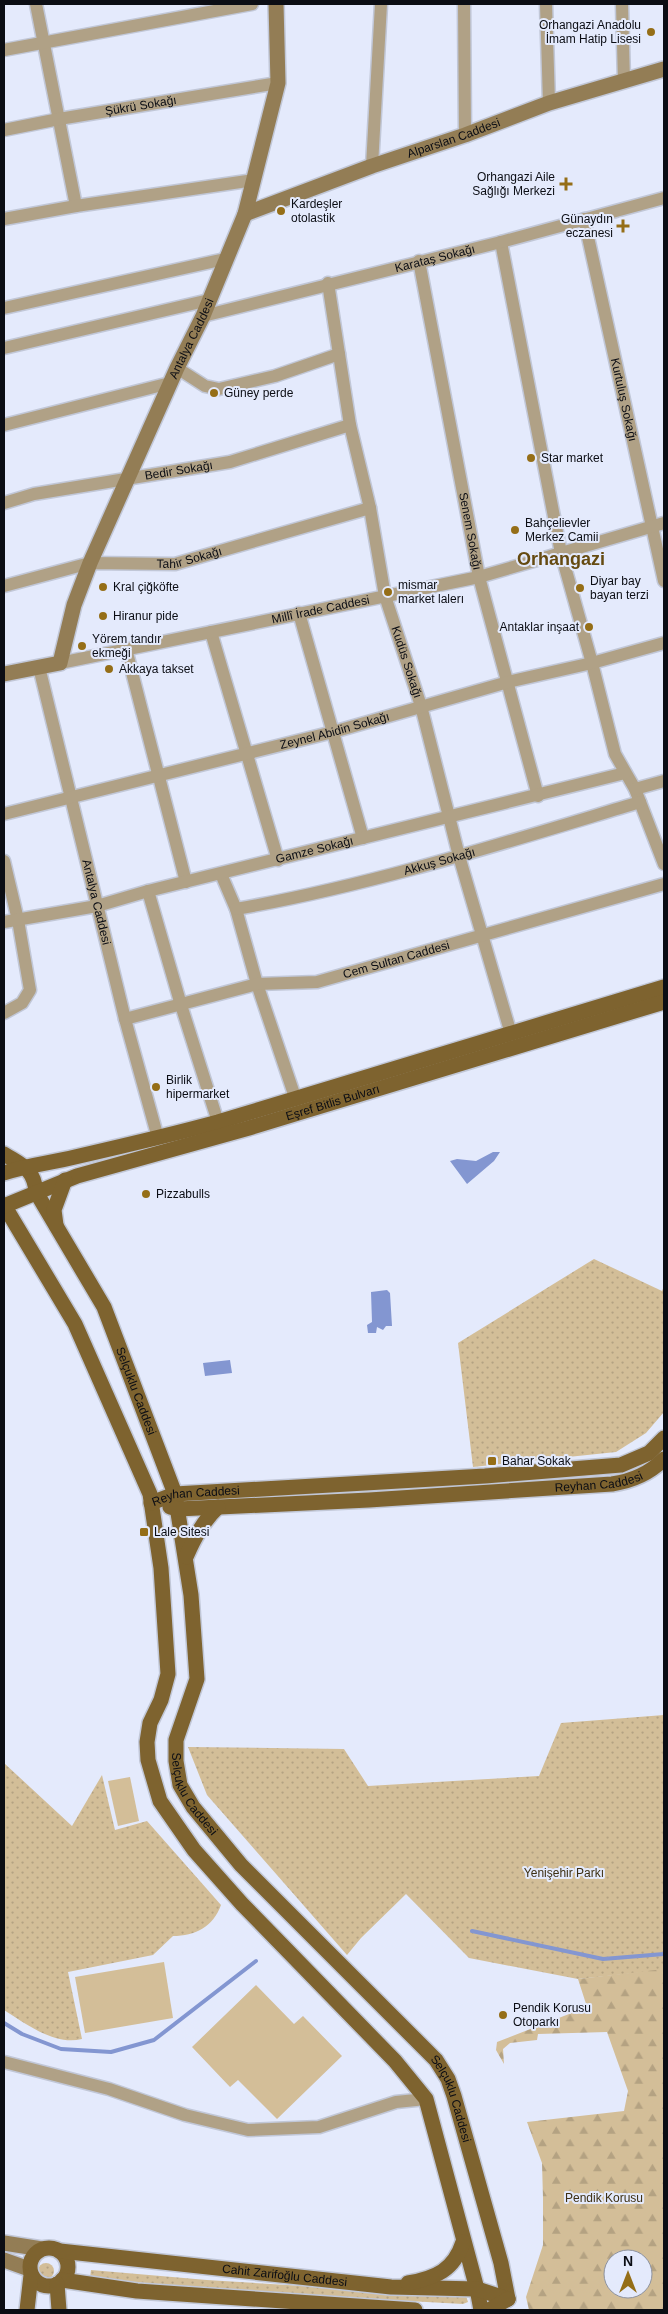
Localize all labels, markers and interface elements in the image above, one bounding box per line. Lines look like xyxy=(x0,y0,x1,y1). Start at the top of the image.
place label: Orhangazi Anadolu İmam Hatip Lisesi xyxy=(539,18,641,46)
marker: Orhangazi Anadolu İmam Hatip Lisesi xyxy=(645,26,657,38)
street label: Şükrü Sokağı xyxy=(104,93,178,118)
street label: Alparslan Caddesi xyxy=(405,115,502,161)
place label: Orhangazi Aile Sağlığı Merkezi xyxy=(472,170,555,198)
marker: Orhangazi Aile Sağlığı Merkezi xyxy=(559,177,573,191)
place label: Kardeşler otolastik xyxy=(291,197,342,225)
marker: Kardeşler otolastik xyxy=(275,205,287,217)
place label: Günaydın eczanesi xyxy=(561,212,613,240)
marker: Günaydın eczanesi xyxy=(617,220,629,232)
street label: Karataş Sokağı xyxy=(393,242,477,275)
street label: Antalya Caddesi xyxy=(166,296,216,381)
street label: Kurtuluş Sokağı xyxy=(608,357,640,443)
place label: Güney perde xyxy=(224,386,294,400)
marker: Güney perde xyxy=(208,387,220,399)
place label: Star market xyxy=(541,451,604,465)
marker: Star market xyxy=(525,452,537,464)
street label: Bedir Sokağı xyxy=(144,458,214,483)
street label: Senem Sokağı xyxy=(456,491,485,571)
place label: Bahçelievler Merkez Camii xyxy=(525,516,598,544)
marker: Bahçelievler Merkez Camii xyxy=(509,524,521,536)
street label: Tahir Sokağı xyxy=(156,544,223,571)
district label: Orhangazi xyxy=(517,549,605,569)
place label: Diyar bay bayan terzi xyxy=(590,574,649,602)
place label: mismar market lalerı xyxy=(398,578,464,606)
place label: Kral çiğköfte xyxy=(113,580,179,594)
marker: Kral çiğköfte xyxy=(97,581,109,593)
marker: Diyar bay bayan terzi xyxy=(574,582,586,594)
marker: mismar market lalerı xyxy=(382,586,394,598)
street label: Millî İrade Caddesi xyxy=(270,593,371,626)
place label: Hiranur pide xyxy=(113,609,179,623)
marker: Hiranur pide xyxy=(97,610,109,622)
place label: Antaklar inşaat xyxy=(500,620,580,634)
marker: Antaklar inşaat xyxy=(583,621,595,633)
street label: Kudüs Sokağı xyxy=(388,624,425,700)
place label: Yörem tandır ekmeği xyxy=(92,632,161,660)
marker: Yörem tandır ekmeği xyxy=(76,640,88,652)
place label: Akkaya takset xyxy=(119,662,194,676)
marker: Akkaya takset xyxy=(103,663,115,675)
street label: Zeynel Abidin Sokağı xyxy=(278,709,391,752)
street label: Gamze Sokağı xyxy=(274,833,355,866)
street label: Akkuş Sokağı xyxy=(402,845,477,878)
street label: Antalya Caddesi xyxy=(79,858,114,946)
street label: Cem Sultan Caddesi xyxy=(341,938,451,981)
place label: Birlik hipermarket xyxy=(166,1073,230,1101)
marker: Birlik hipermarket xyxy=(150,1081,162,1093)
street label: Eşref Bitlis Bulvarı xyxy=(284,1082,381,1123)
place label: Pizzabulls xyxy=(156,1187,210,1201)
marker: Pizzabulls xyxy=(140,1188,152,1200)
street label: Selçuklu Caddesi xyxy=(113,1345,159,1437)
place label: Bahar Sokak xyxy=(502,1454,572,1468)
marker: Bahar Sokak xyxy=(486,1455,498,1467)
street label: Reyhan Caddesi xyxy=(554,1469,645,1495)
street label: Reyhan Caddesi xyxy=(150,1483,240,1509)
place label: Lale Sitesi xyxy=(154,1525,209,1539)
marker: Lale Sitesi xyxy=(138,1526,150,1538)
street label: Selçuklu Caddesi xyxy=(169,1752,220,1838)
park label: Yenişehir Parkı xyxy=(524,1866,604,1880)
place label: Pendik Korusu Otoparkı xyxy=(513,2001,591,2029)
marker: Pendik Korusu Otoparkı xyxy=(497,2009,509,2021)
street label: Selçuklu Caddesi xyxy=(428,2052,474,2144)
park label: Pendik Korusu xyxy=(565,2191,643,2205)
north arrow xyxy=(603,2249,653,2299)
text: N xyxy=(623,2253,633,2269)
street label: Cahit Zarifoğlu Caddesi xyxy=(221,2262,348,2289)

